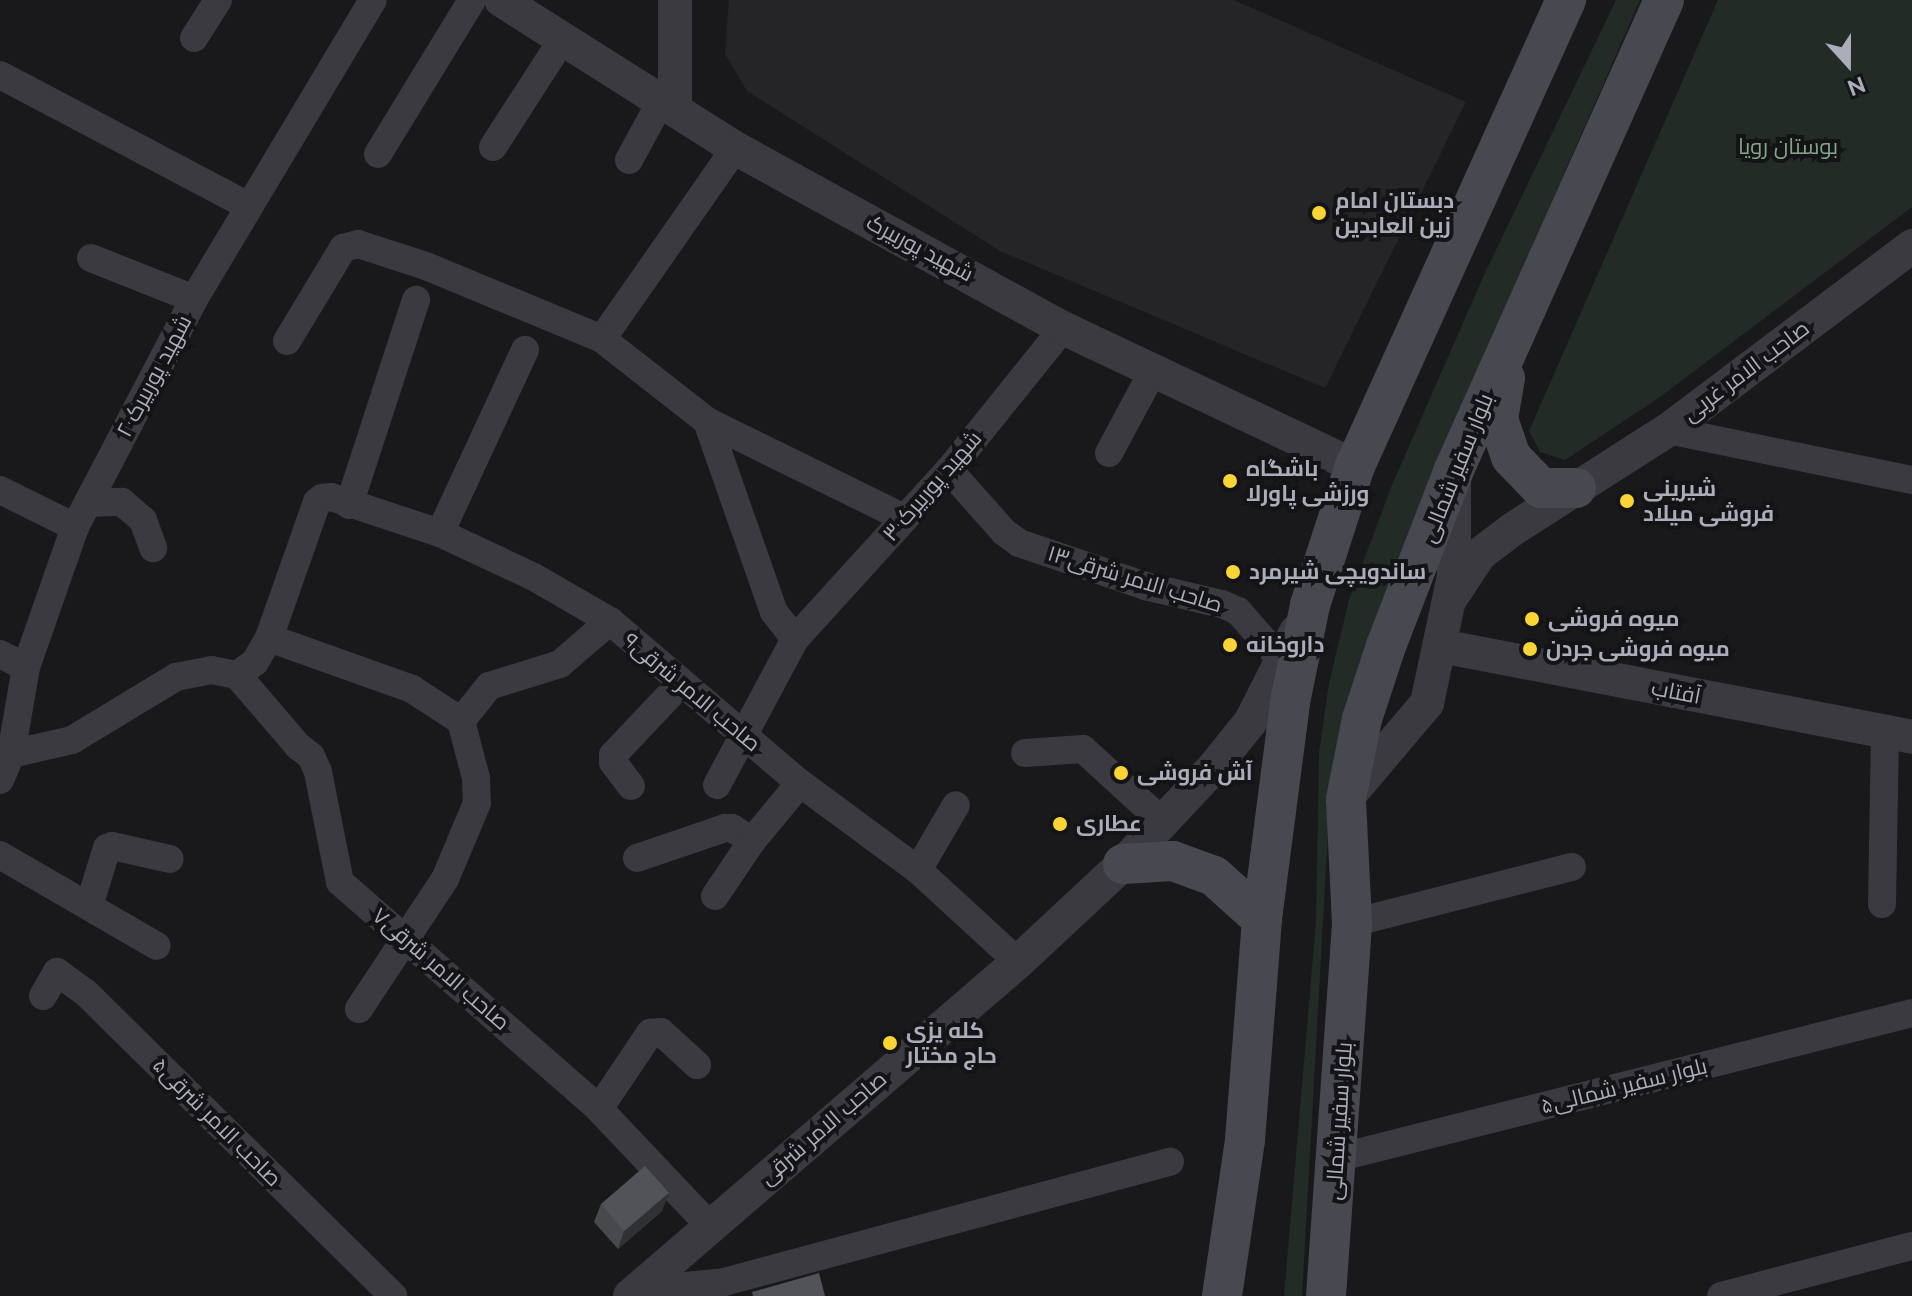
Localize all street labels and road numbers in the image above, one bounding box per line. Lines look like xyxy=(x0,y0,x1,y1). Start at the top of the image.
street label: شهید پوربیرک xyxy=(862,209,978,287)
street label: شهید پوربیرک۲۰ xyxy=(111,311,197,441)
street label: صاحب الامر غربی xyxy=(1677,315,1815,427)
street label: بلوار سفیر شمالی xyxy=(1415,390,1499,546)
street label: شهید پوربیرک۳۰ xyxy=(877,425,987,547)
street label: صاحب الامر شرقی۱۳ xyxy=(1044,540,1226,618)
street label: صاحب الامر شرقی۹ xyxy=(618,627,766,757)
street label: آفتاب xyxy=(1649,674,1703,710)
street label: صاحب الامر شرقی۷ xyxy=(367,902,515,1036)
street label: بلوار سفیر شمالی xyxy=(1320,1041,1358,1201)
street label: صاحب الامر شرقی۵ xyxy=(147,1052,287,1192)
street label: بلوار سفیر شمالی۵ xyxy=(1538,1053,1710,1119)
street label: صاحب الامر شرقی xyxy=(754,1066,892,1190)

